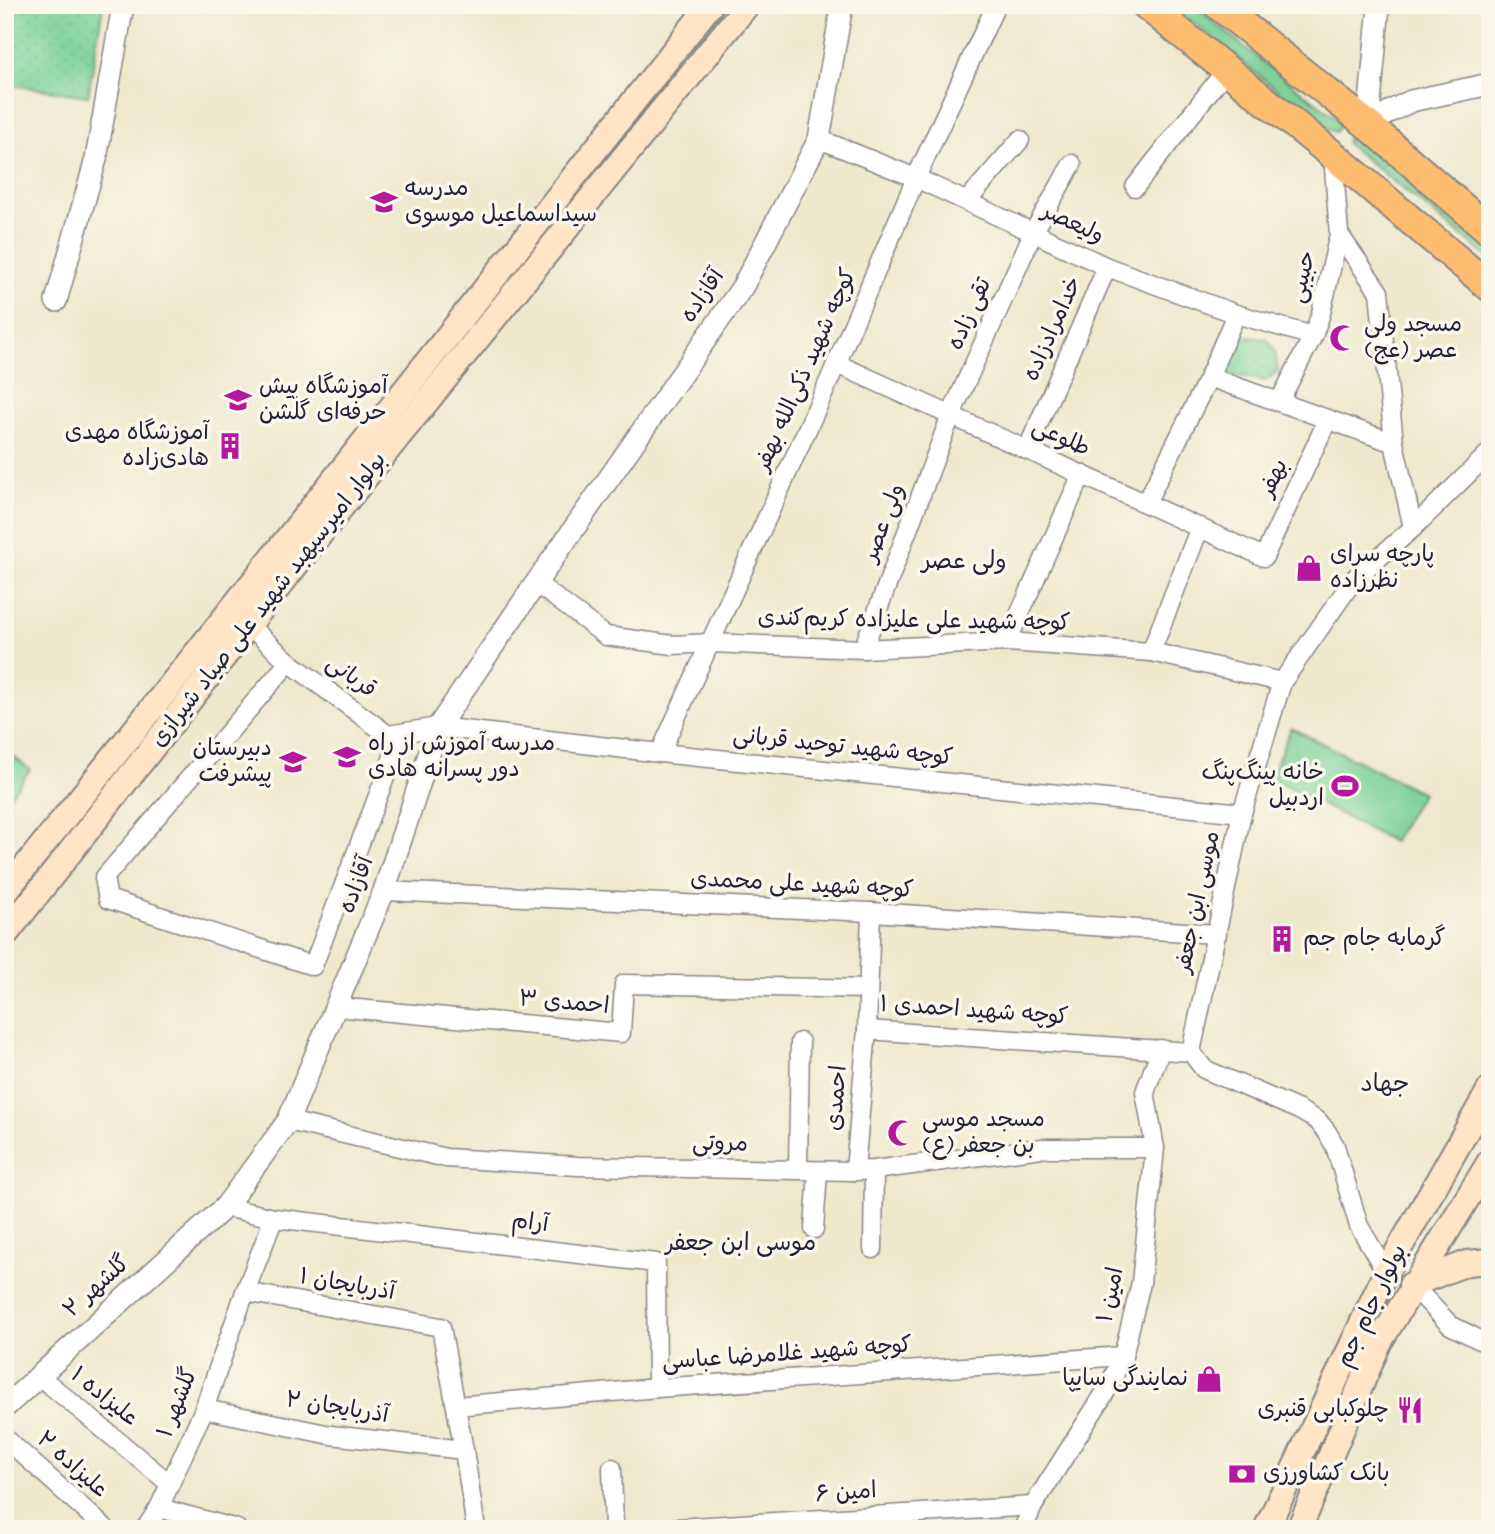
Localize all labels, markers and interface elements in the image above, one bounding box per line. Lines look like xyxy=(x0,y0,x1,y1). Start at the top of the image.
place label: مدرسه سیداسماعیل موسوی xyxy=(405,174,597,230)
school or university icon: مدرسه سیداسماعیل موسوی xyxy=(369,187,399,217)
street label: ولیعصر xyxy=(1035,196,1109,251)
street label: حبیبی xyxy=(1282,248,1324,306)
street label: آقازاده xyxy=(674,262,733,329)
street label: کوچه شهید ذکی‌الله بهفر xyxy=(747,264,864,478)
street label: خدامرادزاده xyxy=(1017,272,1089,386)
street label: تقی زاده xyxy=(941,273,999,355)
place label: مسجد ولی عصر (عج) xyxy=(1364,310,1462,366)
mosque icon: مسجد ولی عصر (عج) xyxy=(1328,323,1358,353)
place label: آموزشگاه پیش حرفه‌ای گلشن xyxy=(259,372,389,428)
school or university icon: آموزشگاه پیش حرفه‌ای گلشن xyxy=(223,385,253,415)
street label: طلوعی xyxy=(1027,412,1095,464)
place label: آموزشگاه مهدی هادی‌زاده xyxy=(65,418,210,474)
building icon: آموزشگاه مهدی هادی‌زاده xyxy=(215,431,245,461)
street label: بولوار امیرسپهبد شهید علی صیاد شیرازی xyxy=(144,446,394,754)
street label: بهفر xyxy=(1251,454,1296,504)
street label: ولی عصر xyxy=(855,480,913,568)
place label: پارچه‌ سرای نظرزاده xyxy=(1330,540,1435,596)
district label: ولی عصر xyxy=(920,546,1006,577)
shop icon: پارچه‌ سرای نظرزاده xyxy=(1294,553,1324,583)
street label: کوچه شهید علی علیزاده کریم‌کندی xyxy=(757,603,1071,640)
street label: قربانی xyxy=(320,649,382,705)
street label: کوچه شهید توحید قربانی xyxy=(731,721,955,773)
place label: مدرسه آموزش از راه دور پسرانه هادی xyxy=(368,729,555,785)
place label: دبیرستان پیشرفت xyxy=(192,734,272,790)
school or university icon: مدرسه آموزش از راه دور پسرانه هادی xyxy=(332,742,362,772)
school or university icon: دبیرستان پیشرفت xyxy=(278,747,308,777)
place label: خانه پینگ‌پنگ اردبیل xyxy=(1202,758,1324,814)
sports icon: خانه پینگ‌پنگ اردبیل xyxy=(1330,771,1360,801)
street label: موسی ابن جعفر xyxy=(1168,828,1228,978)
street label: آقازاده xyxy=(332,851,382,918)
street label: کوچه شهید علی محمدی xyxy=(689,864,915,906)
building icon: گرمابه جام جم xyxy=(1267,924,1297,954)
place label: گرمابه جام جم xyxy=(1303,924,1446,955)
street label: احمدی ۳ xyxy=(517,984,611,1022)
street label: کوچه شهید احمدی ۱ xyxy=(879,989,1070,1033)
street label: احمدی xyxy=(819,1064,855,1132)
district label: جهاد xyxy=(1360,1069,1410,1100)
place label: مسجد موسی بن جعفر (ع) xyxy=(922,1105,1045,1161)
mosque icon: مسجد موسی بن جعفر (ع) xyxy=(886,1118,916,1148)
street label: مروتی xyxy=(692,1129,748,1159)
street label: آرام xyxy=(510,1206,551,1241)
district label: موسی ابن جعفر xyxy=(664,1228,816,1259)
street label: بولوار جام جم xyxy=(1329,1240,1415,1373)
street label: گلشهر ۲ xyxy=(57,1249,137,1325)
street label: آذربایجان ۱ xyxy=(297,1262,398,1308)
street label: امین ۱ xyxy=(1091,1265,1131,1325)
street label: کوچه شهید غلامرضا عباسی xyxy=(661,1330,913,1378)
street label: علیزاده ۱ xyxy=(64,1360,144,1434)
street label: گلشهر ۱ xyxy=(150,1363,206,1442)
place label: نمایندگی سایپا xyxy=(1062,1364,1188,1394)
shop icon: نمایندگی سایپا xyxy=(1194,1364,1224,1394)
street label: آذربایجان ۲ xyxy=(283,1385,392,1431)
place label: چلوکبابی قنبری xyxy=(1258,1395,1389,1425)
restaurant icon: چلوکبابی قنبری xyxy=(1395,1395,1425,1425)
street label: علیزاده ۲ xyxy=(30,1425,114,1505)
bank icon: بانک کشاورزی xyxy=(1227,1459,1257,1489)
place label: بانک کشاورزی xyxy=(1263,1459,1390,1489)
street label: امین ۶ xyxy=(814,1476,878,1510)

